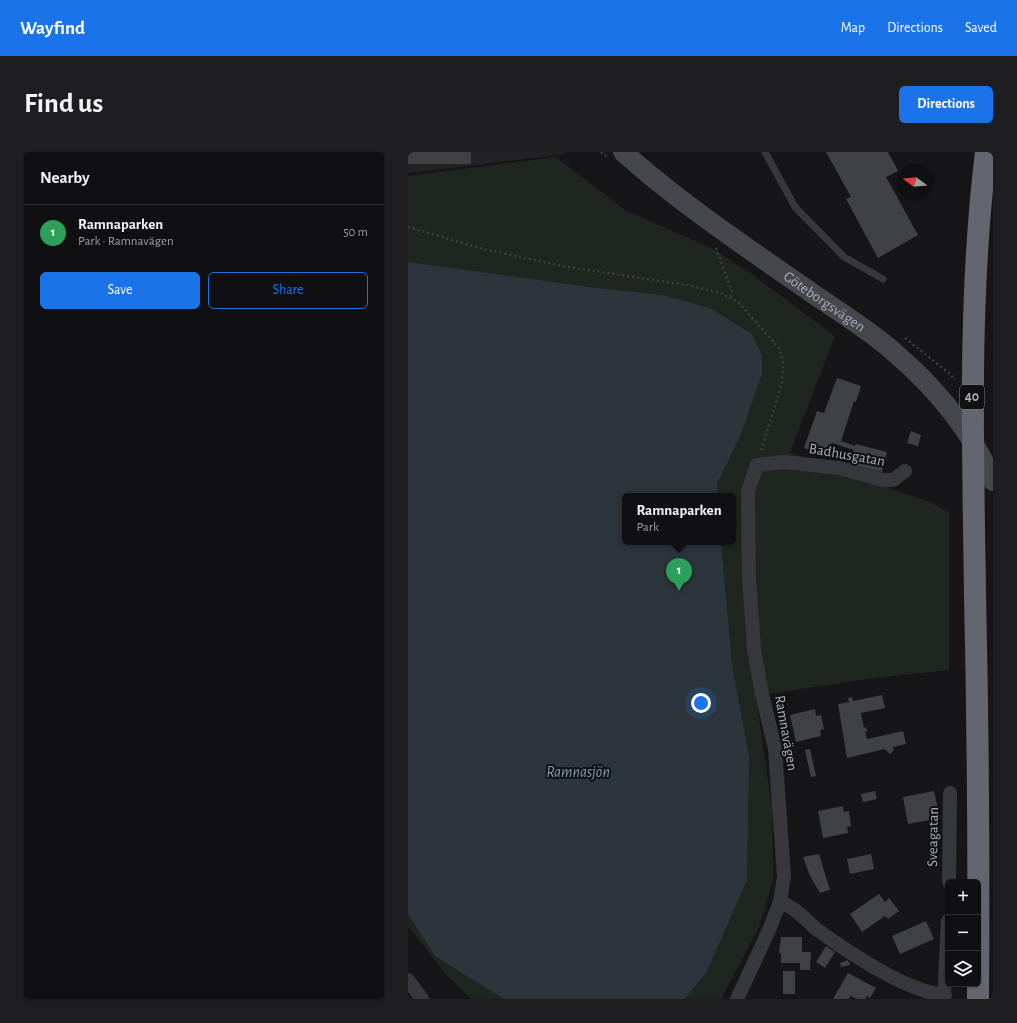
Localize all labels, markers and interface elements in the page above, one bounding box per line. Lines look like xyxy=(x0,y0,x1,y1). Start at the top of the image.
text: Wayfind xyxy=(20,19,85,38)
text: Map xyxy=(841,21,865,35)
text: Directions xyxy=(887,21,943,35)
text: Saved xyxy=(965,21,997,35)
button: Directions xyxy=(899,86,993,123)
text: Find us xyxy=(24,90,103,118)
north arrow xyxy=(897,164,933,200)
text: Nearby xyxy=(40,169,90,186)
text: Ramnaparken xyxy=(78,217,163,232)
text: 1 xyxy=(51,226,55,239)
text: 50 m xyxy=(343,226,368,239)
text: Park · Ramnavägen xyxy=(78,235,174,248)
street label: Göteborgsvägen xyxy=(781,268,868,334)
button: Save xyxy=(40,272,200,309)
button: Share xyxy=(208,272,368,309)
road number: 40 xyxy=(960,385,984,409)
street label: Badhusgatan xyxy=(808,441,886,469)
popup xyxy=(622,493,736,545)
text: Ramnaparken xyxy=(636,503,722,518)
text: Park xyxy=(636,521,659,534)
pin: 1 xyxy=(666,558,692,591)
your location xyxy=(691,693,711,713)
street label: Ramnavägen xyxy=(772,694,800,772)
water label: Ramnasjön xyxy=(546,764,610,781)
street label: Sveagatan xyxy=(925,807,941,867)
map controls xyxy=(945,879,981,987)
button: + xyxy=(945,879,981,915)
button: − xyxy=(945,915,981,951)
button: layers xyxy=(945,951,981,987)

